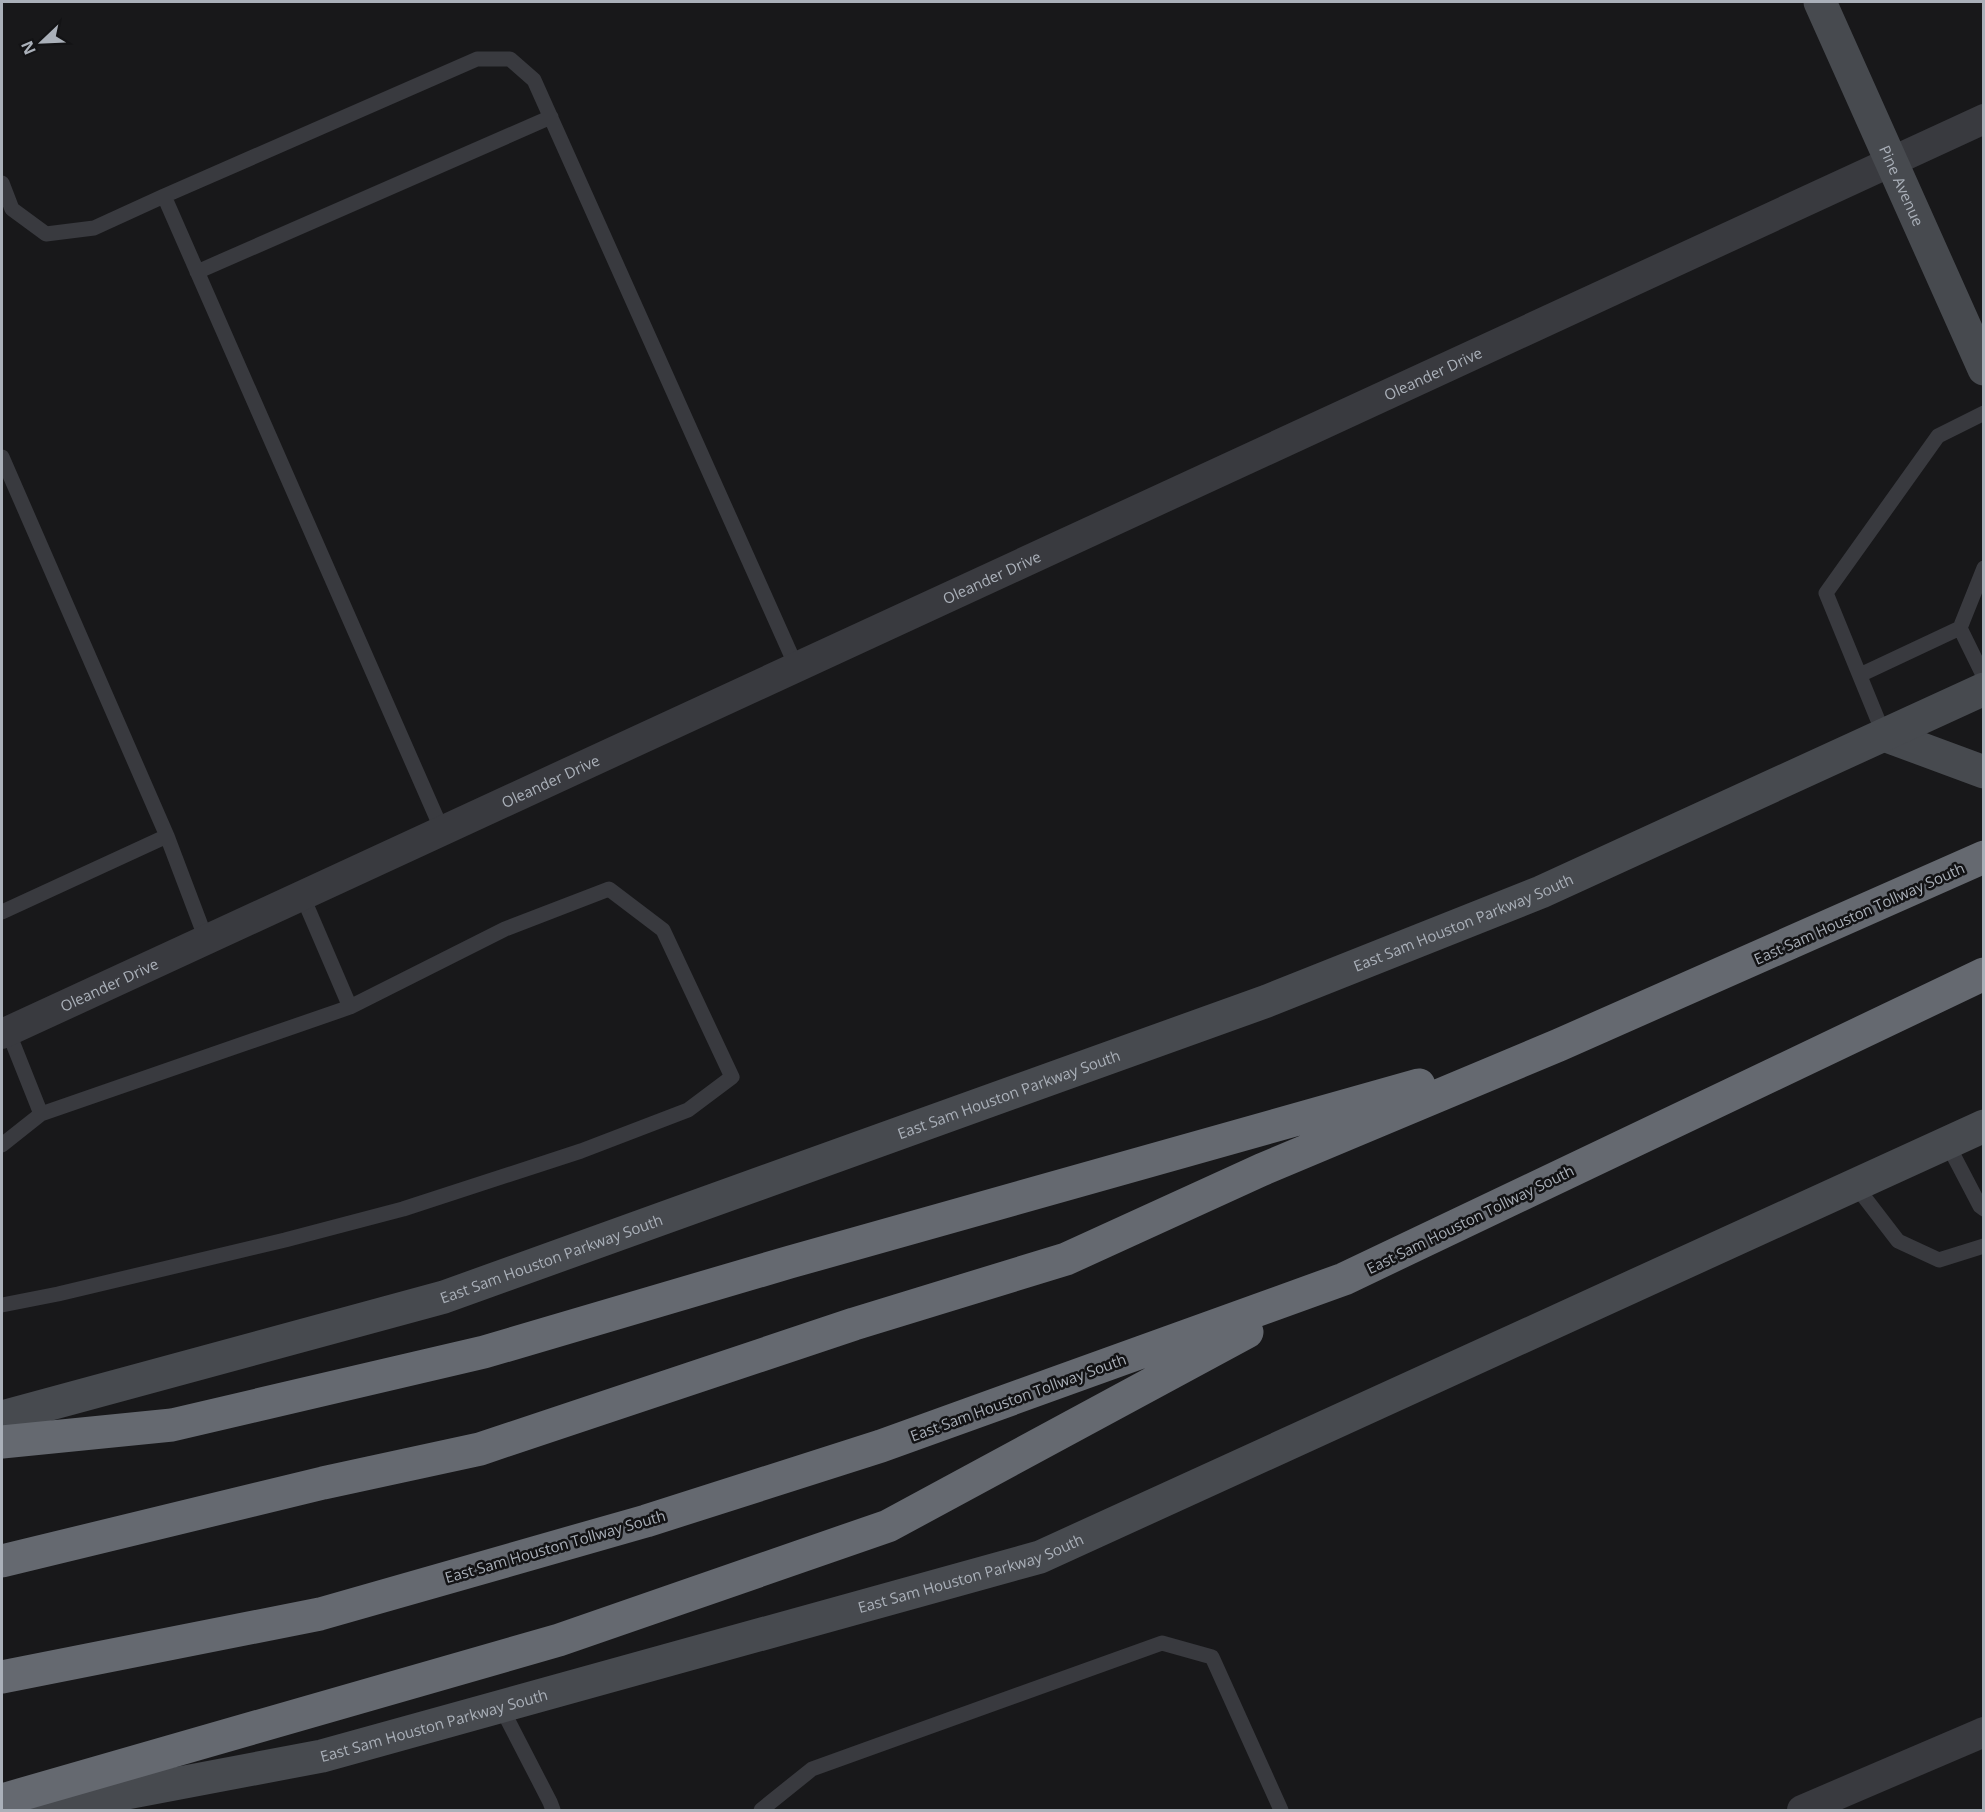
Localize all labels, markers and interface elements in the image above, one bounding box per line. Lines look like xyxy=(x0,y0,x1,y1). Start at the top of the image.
north arrow xyxy=(12,12,72,72)
text: N xyxy=(16,38,41,58)
street label: Pine Avenue xyxy=(1875,142,1929,229)
street label: Oleander Drive xyxy=(1381,342,1485,405)
street label: Oleander Drive xyxy=(939,546,1044,608)
street label: Oleander Drive xyxy=(498,750,603,812)
street label: East Sam Houston Tollway South xyxy=(1751,857,1967,969)
street label: East Sam Houston Parkway South xyxy=(1350,869,1576,976)
street label: Oleander Drive xyxy=(57,953,161,1016)
street label: East Sam Houston Parkway South xyxy=(895,1045,1123,1143)
street label: East Sam Houston Tollway South xyxy=(1363,1160,1577,1278)
street label: East Sam Houston Parkway South xyxy=(437,1209,665,1308)
street label: East Sam Houston Tollway South xyxy=(907,1349,1129,1445)
street label: East Sam Houston Tollway South xyxy=(442,1505,668,1587)
street label: East Sam Houston Parkway South xyxy=(855,1529,1086,1617)
street label: East Sam Houston Parkway South xyxy=(318,1684,550,1766)

